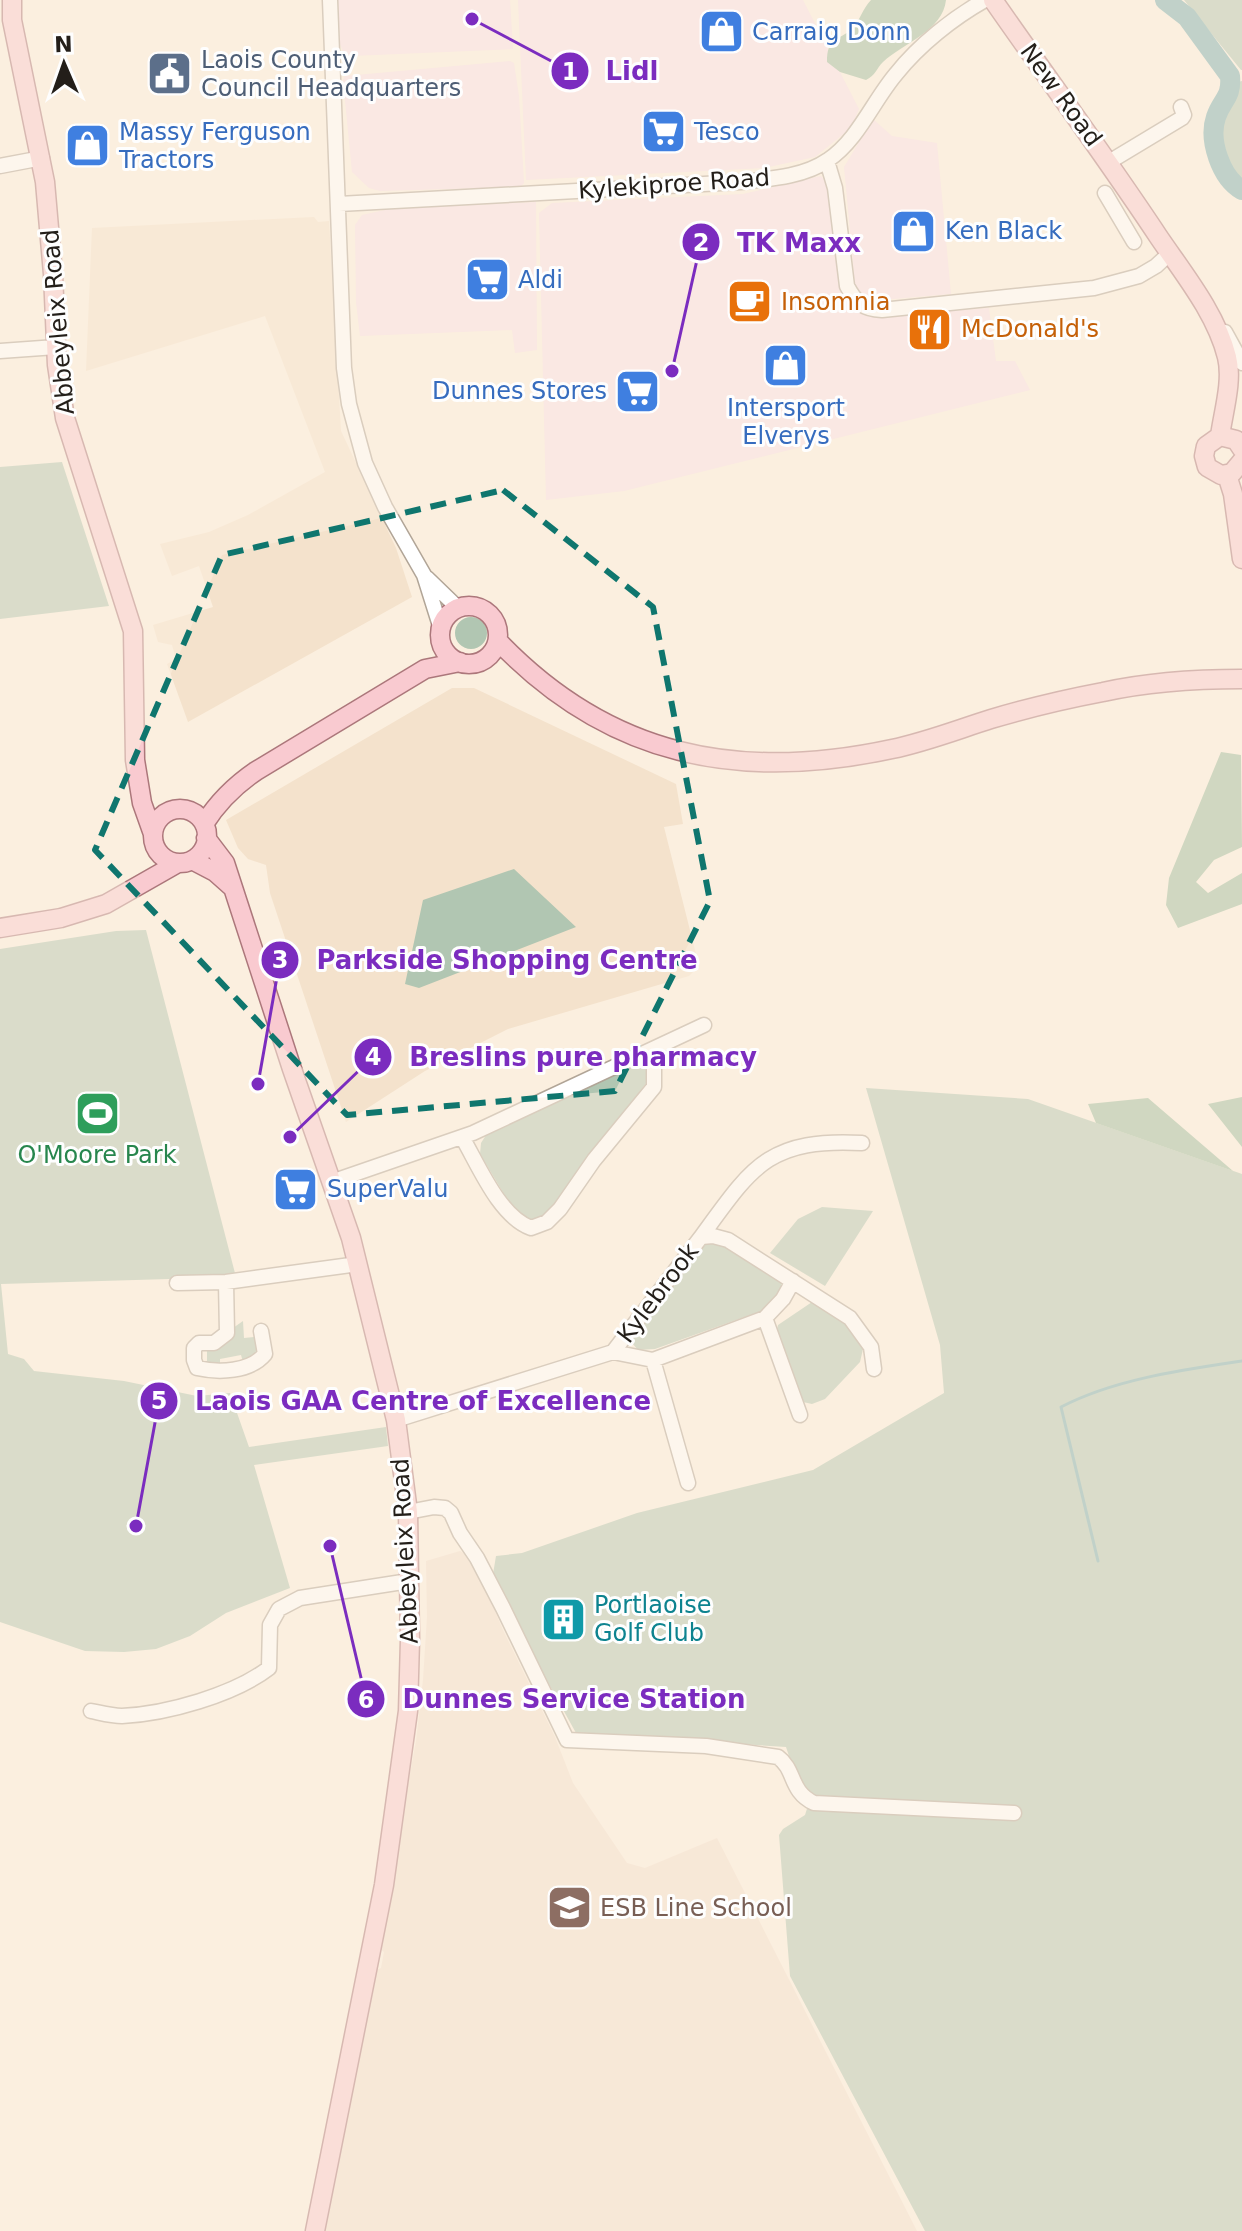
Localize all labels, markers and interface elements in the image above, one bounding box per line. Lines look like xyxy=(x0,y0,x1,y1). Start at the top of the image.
shop icon: Carraig Donn xyxy=(697,8,745,56)
place label: Carraig Donn xyxy=(752,18,911,46)
north arrow xyxy=(24,24,104,104)
text: N xyxy=(54,32,73,57)
street label: New Road xyxy=(1014,38,1108,152)
place label: Laois County Council Headquarters xyxy=(201,46,461,102)
callout: Lidl xyxy=(550,46,675,96)
public building icon: Laois County Council Headquarters xyxy=(146,50,194,98)
text: Lidl xyxy=(605,56,659,86)
text: 1 xyxy=(562,58,578,86)
supermarket icon: Tesco xyxy=(639,108,687,156)
place label: Massy Ferguson Tractors xyxy=(118,118,311,174)
place label: Tesco xyxy=(693,118,760,146)
shop icon: Massy Ferguson Tractors xyxy=(64,122,112,170)
street label: Kylekiproe Road xyxy=(577,163,771,205)
shop icon: Ken Black xyxy=(890,207,938,255)
callout: TK Maxx xyxy=(681,217,877,267)
place label: Ken Black xyxy=(945,217,1062,245)
street label: Abbeyleix Road xyxy=(36,228,80,416)
text: TK Maxx xyxy=(737,228,861,258)
text: 2 xyxy=(693,229,709,257)
supermarket icon: Aldi xyxy=(463,256,511,304)
place label: Aldi xyxy=(518,266,563,294)
cafe icon: Insomnia xyxy=(726,278,774,326)
place label: Insomnia xyxy=(781,288,890,316)
restaurant icon: McDonald's xyxy=(906,305,954,353)
place label: McDonald's xyxy=(961,315,1099,343)
shop icon: Intersport Elverys xyxy=(762,342,810,390)
supermarket icon: Dunnes Stores xyxy=(614,367,662,415)
place label: Dunnes Stores xyxy=(432,377,607,405)
place label: Intersport Elverys xyxy=(727,394,845,450)
callout: Parkside Shopping Centre xyxy=(260,935,713,985)
text: Parkside Shopping Centre xyxy=(316,945,698,975)
text: 3 xyxy=(272,946,288,974)
callout: Breslins pure pharmacy xyxy=(353,1032,773,1082)
text: Breslins pure pharmacy xyxy=(409,1042,757,1072)
text: 4 xyxy=(365,1043,381,1071)
sports icon: O'Moore Park xyxy=(73,1089,121,1137)
place label: O'Moore Park xyxy=(17,1141,177,1169)
supermarket icon: SuperValu xyxy=(272,1165,320,1213)
place label: SuperValu xyxy=(327,1175,448,1203)
street label: Kylebrook xyxy=(611,1238,705,1348)
callout: Laois GAA Centre of Excellence xyxy=(139,1376,667,1426)
text: Laois GAA Centre of Excellence xyxy=(195,1386,651,1416)
text: 5 xyxy=(151,1387,167,1415)
street label: Abbeyleix Road xyxy=(386,1457,424,1645)
place label: Portlaoise Golf Club xyxy=(594,1591,712,1647)
building icon: Portlaoise Golf Club xyxy=(539,1595,587,1643)
callout: Dunnes Service Station xyxy=(346,1674,761,1724)
text: Dunnes Service Station xyxy=(403,1684,745,1714)
text: 6 xyxy=(358,1686,374,1714)
school or university icon: ESB Line School xyxy=(545,1884,593,1932)
place label: ESB Line School xyxy=(600,1894,792,1922)

